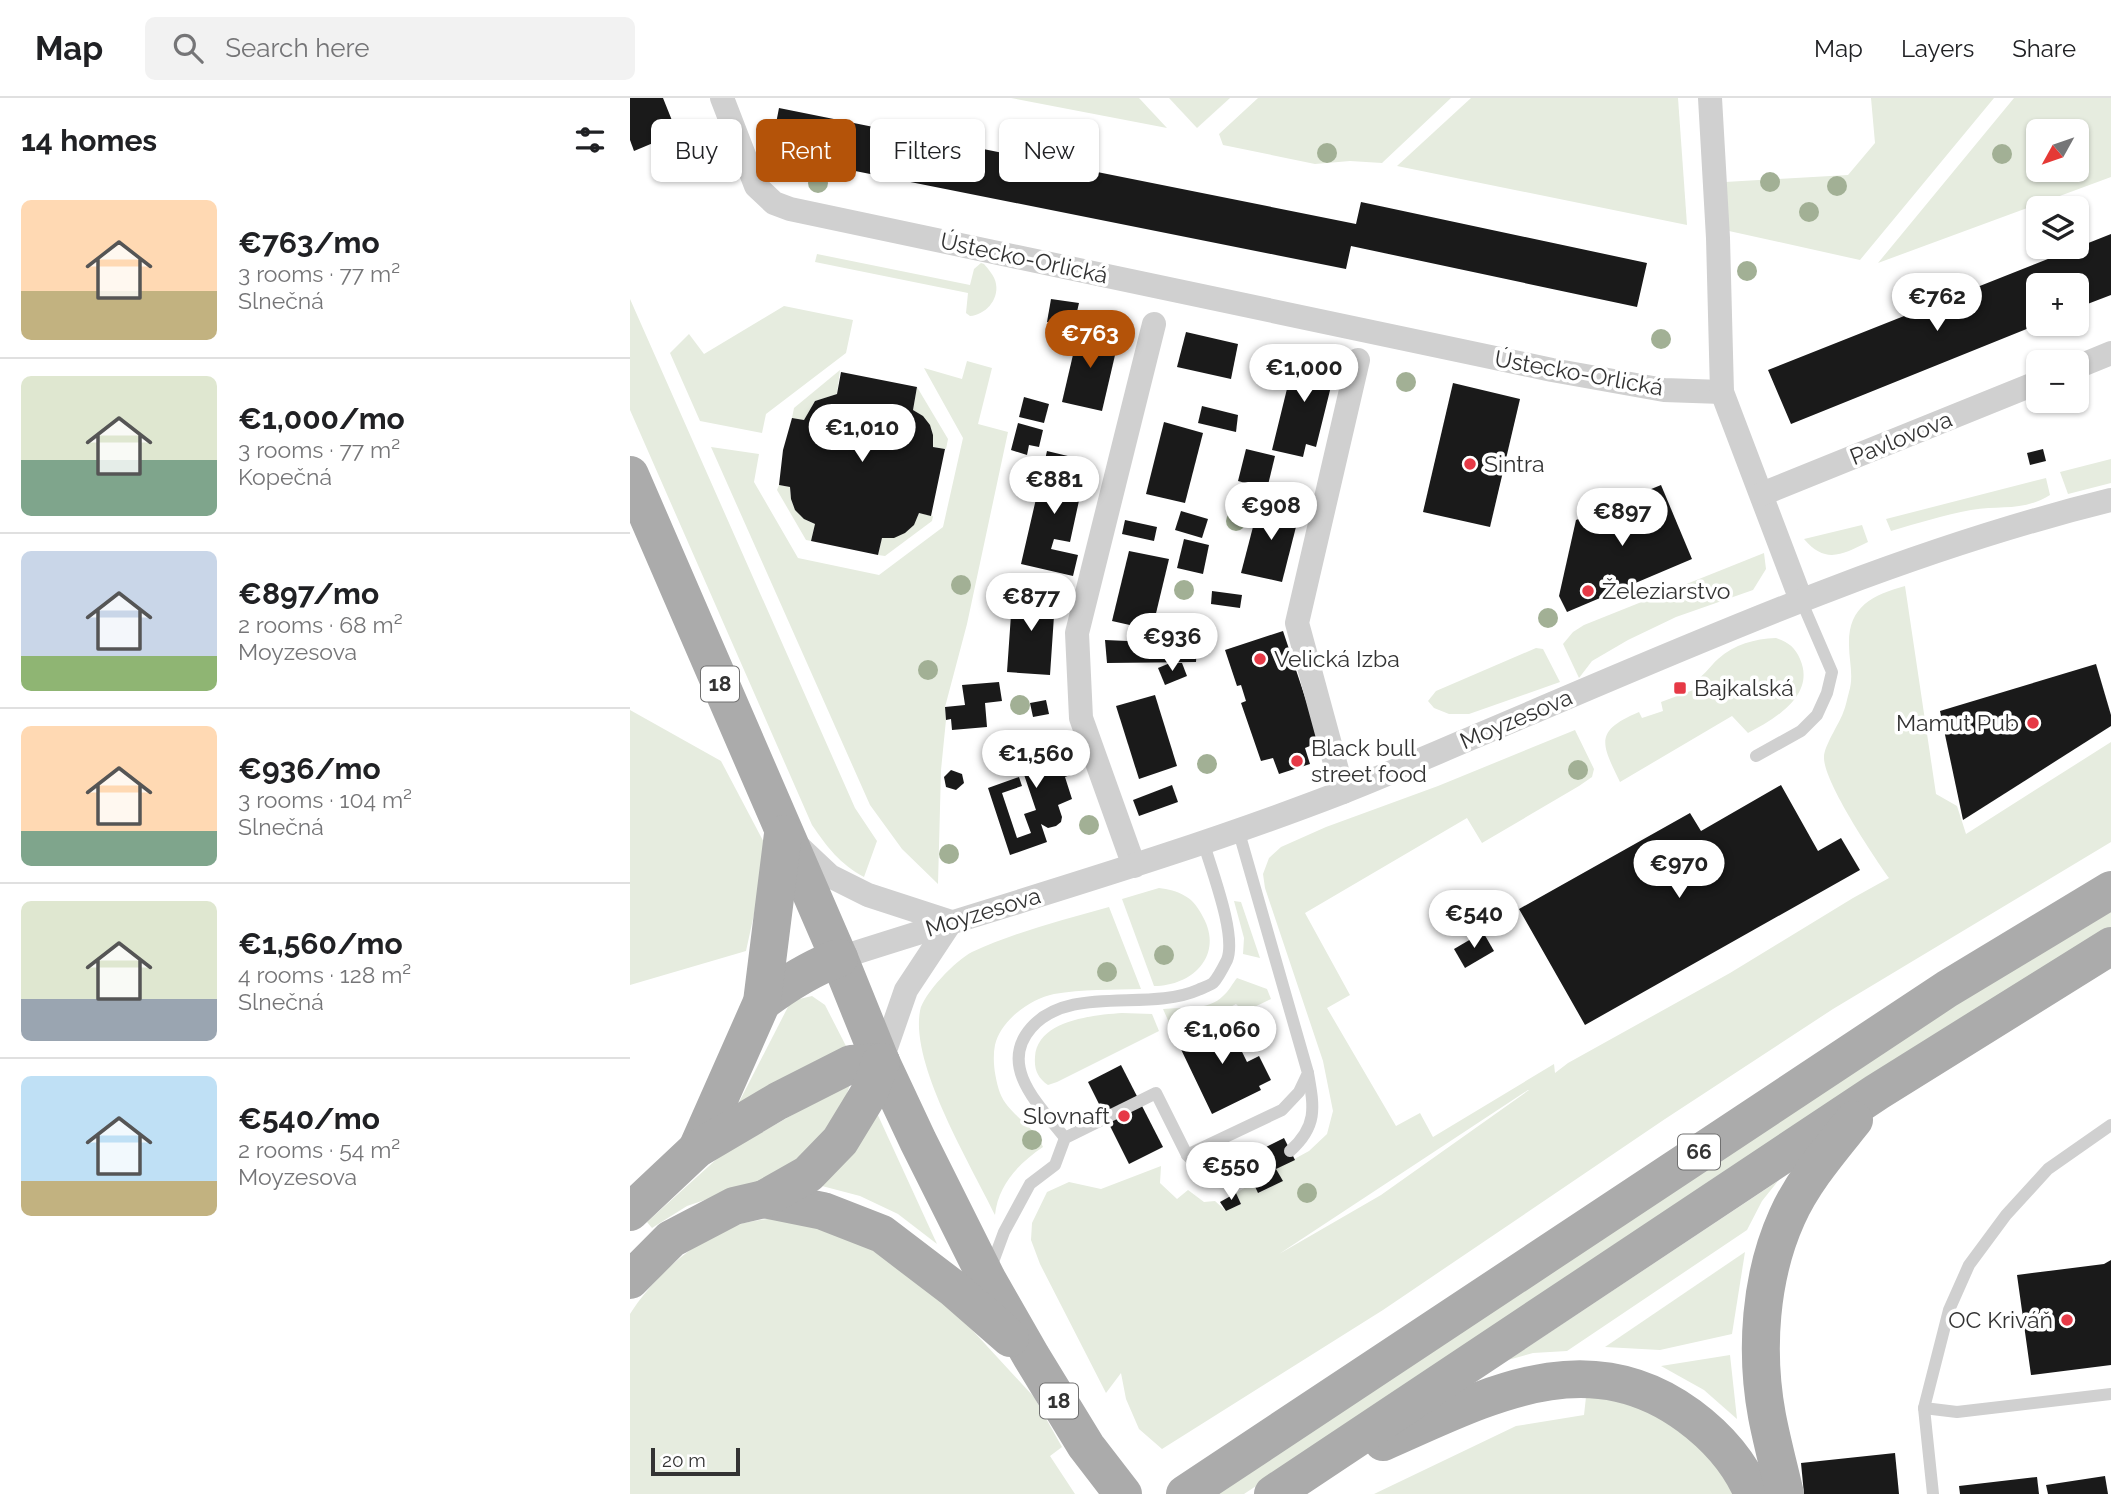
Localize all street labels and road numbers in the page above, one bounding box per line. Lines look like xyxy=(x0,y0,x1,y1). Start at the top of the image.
street label: Ústecko-Orlická xyxy=(938,227,1110,288)
street label: Ústecko-Orlická xyxy=(1493,344,1665,401)
street label: Pavlovova xyxy=(1846,405,1956,470)
road number: 18 xyxy=(701,666,739,702)
street label: Moyzesova xyxy=(1456,683,1576,754)
street label: Moyzesova xyxy=(922,881,1044,942)
road number: 66 xyxy=(1678,1134,1720,1170)
road number: 18 xyxy=(1040,1384,1078,1418)

